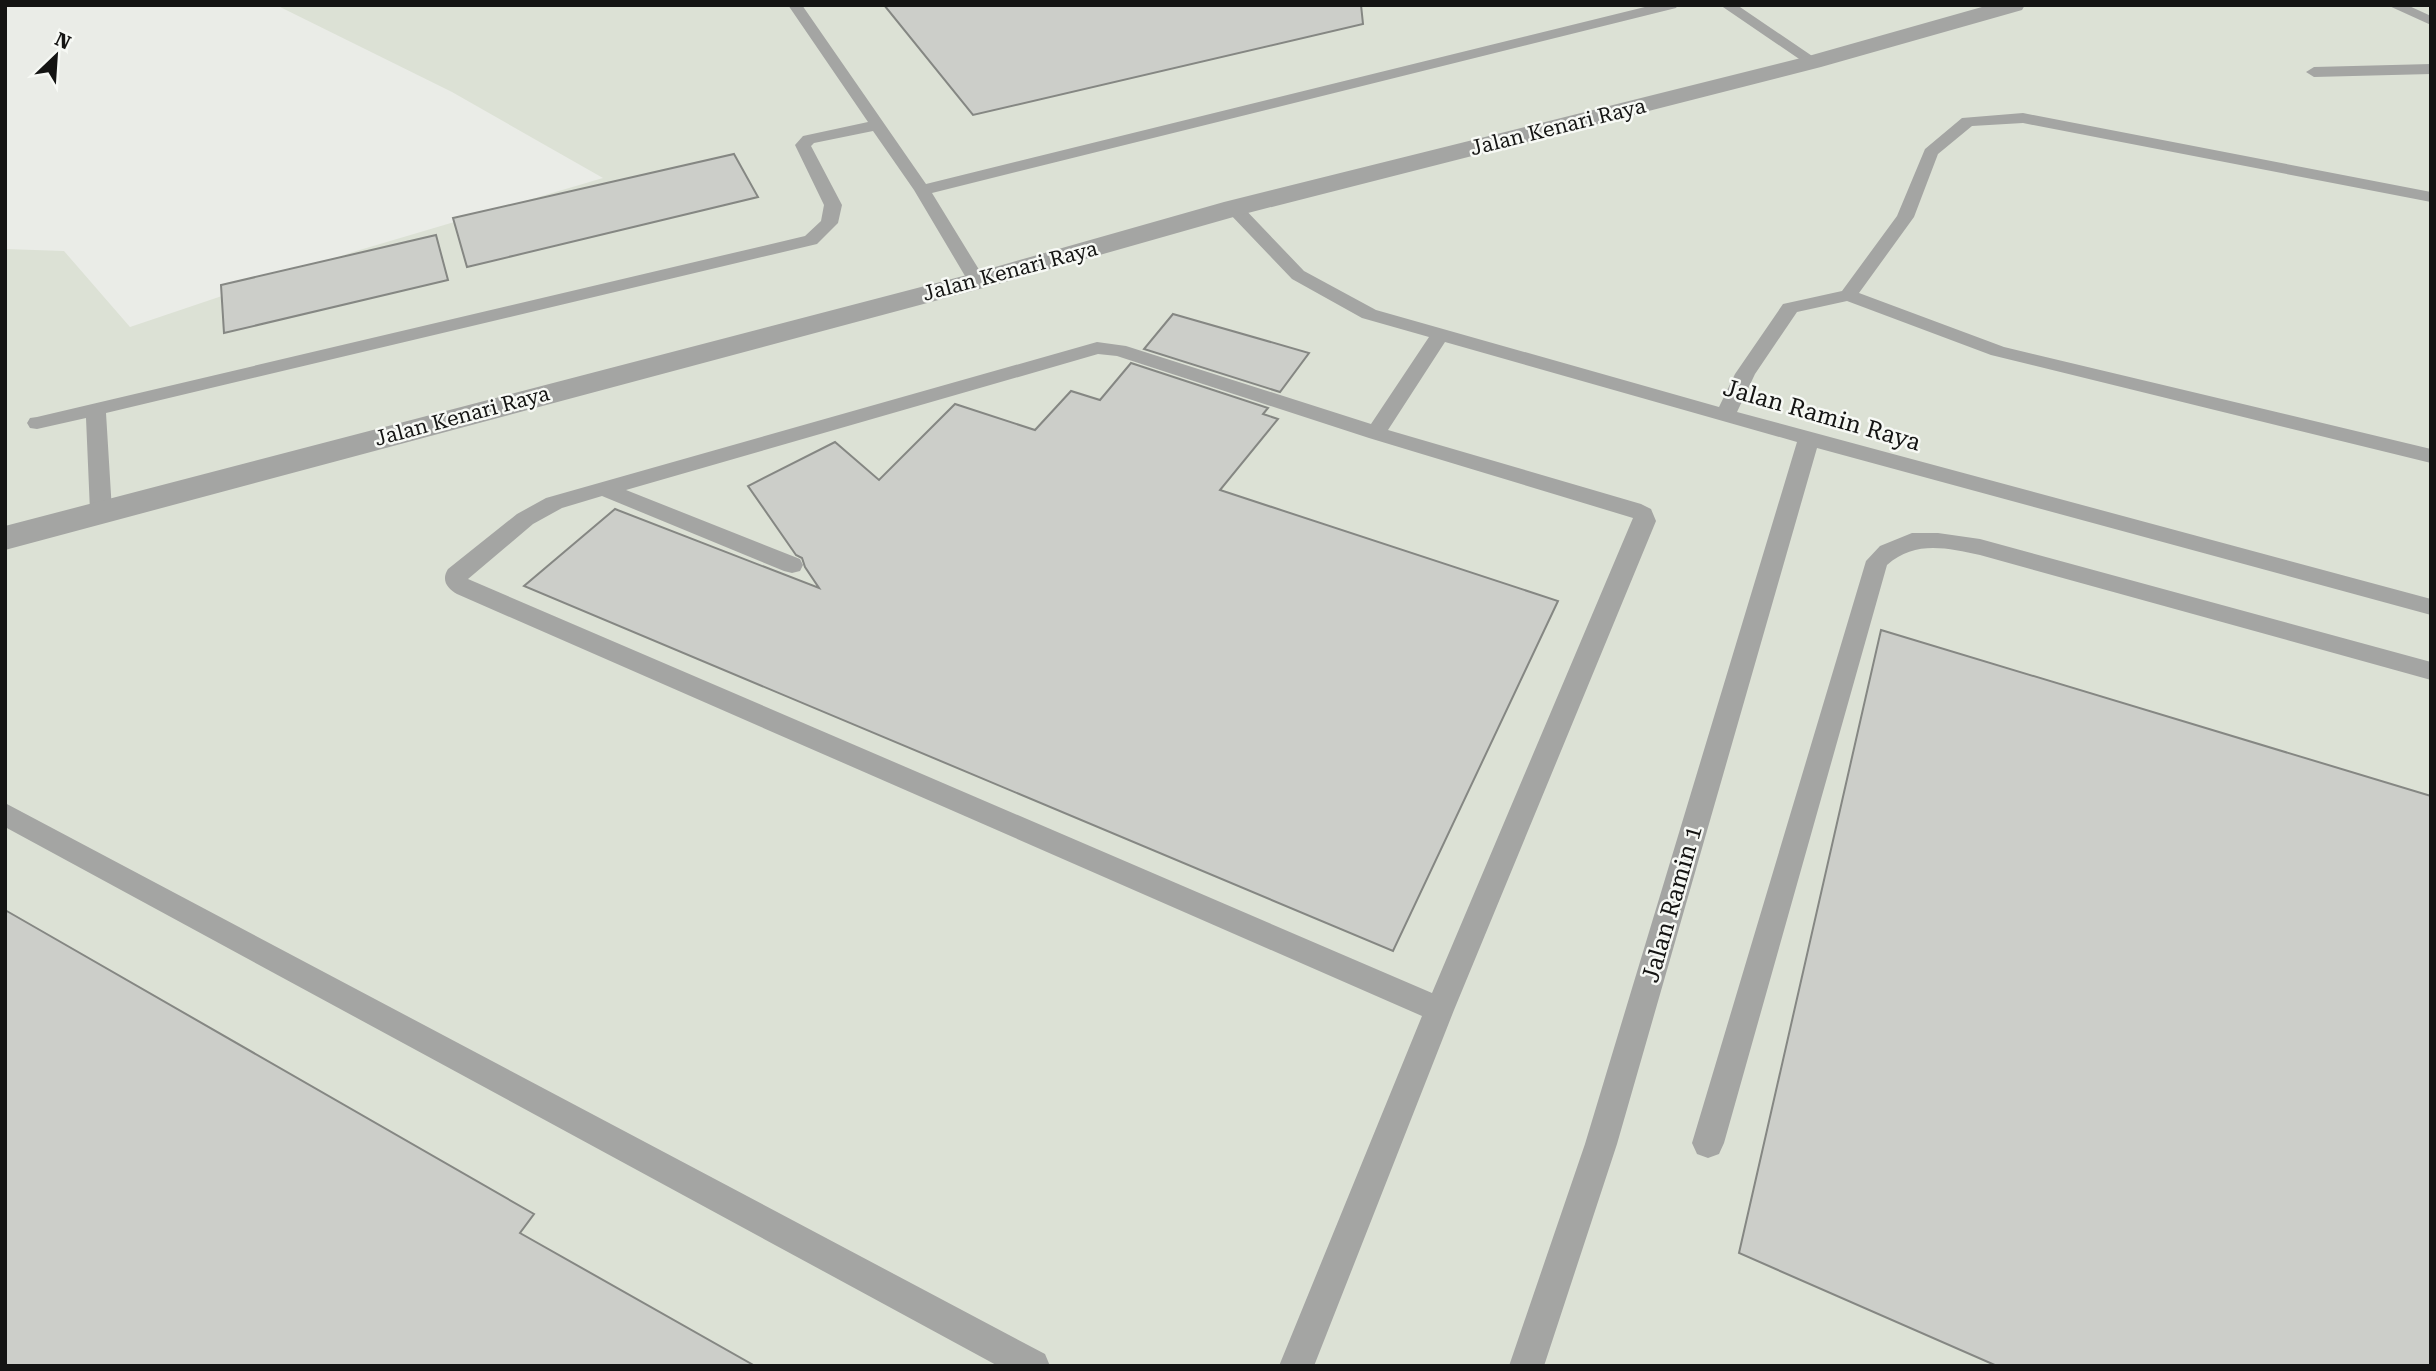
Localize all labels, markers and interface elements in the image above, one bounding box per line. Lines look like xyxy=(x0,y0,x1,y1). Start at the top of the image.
north arrow xyxy=(21,21,91,91)
text: N xyxy=(51,28,75,55)
street label: Jalan Kenari Raya xyxy=(1468,93,1649,160)
street label: Jalan Kenari Raya xyxy=(920,236,1101,306)
street label: Jalan Ramin Raya xyxy=(1720,373,1924,457)
street label: Jalan Kenari Raya xyxy=(372,381,553,451)
street label: Jalan Ramin 1 xyxy=(1636,822,1708,986)

